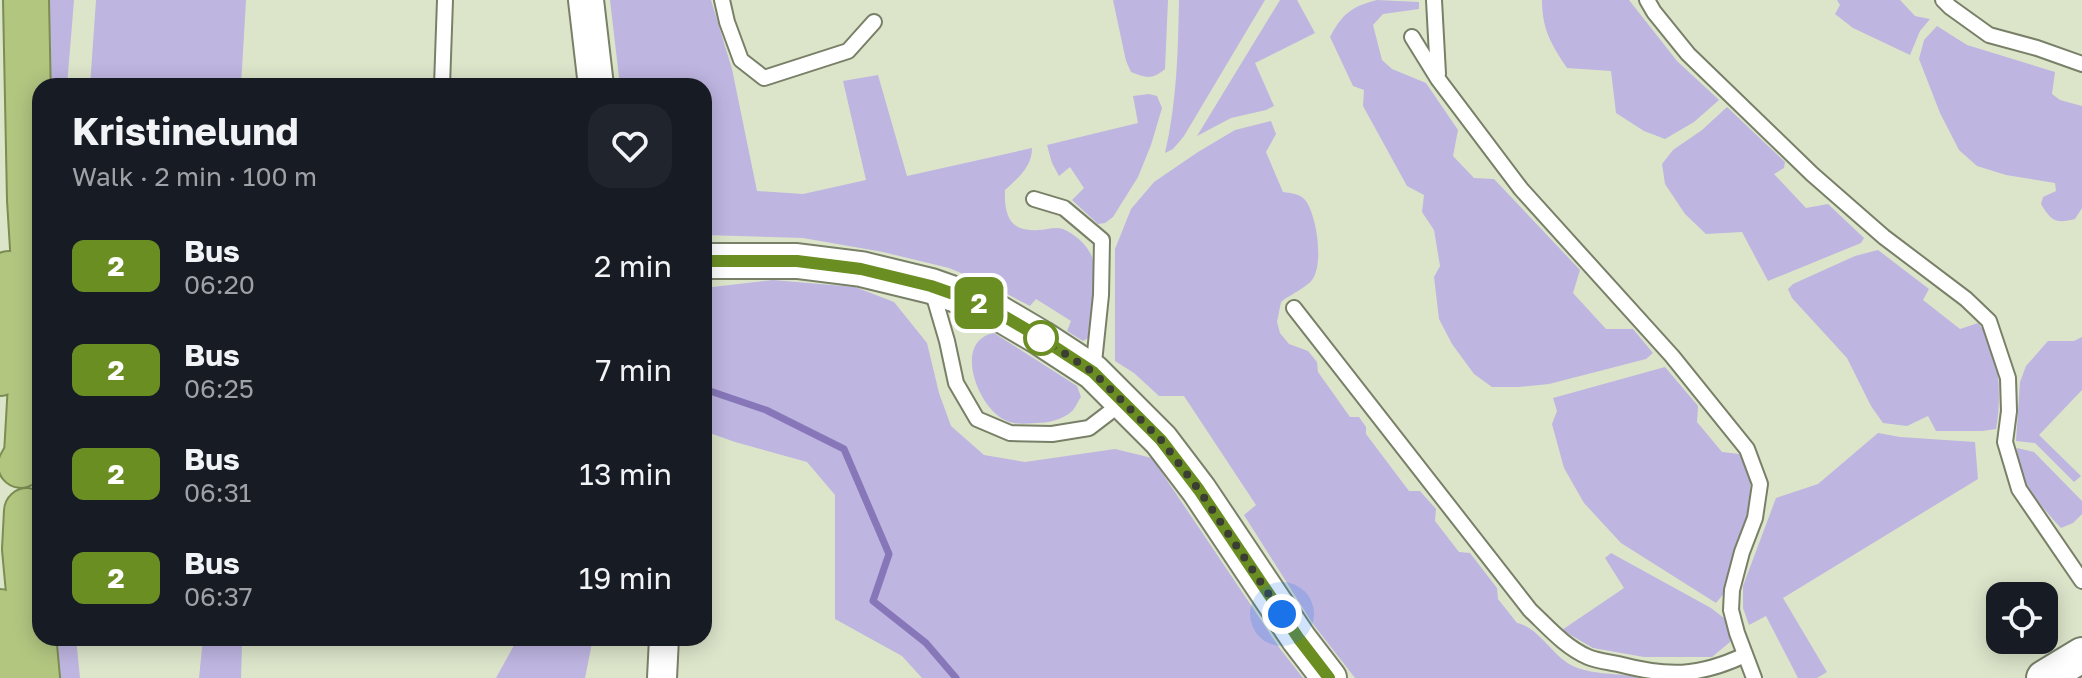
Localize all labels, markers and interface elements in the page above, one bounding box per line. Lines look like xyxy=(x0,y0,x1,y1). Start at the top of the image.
button: heart xyxy=(588,104,672,188)
text: Kristinelund xyxy=(72,108,299,153)
text: Walk · 2 min · 100 m xyxy=(72,161,317,192)
text: Bus xyxy=(184,233,240,269)
text: 2 min xyxy=(594,248,672,284)
text: 2 xyxy=(107,249,125,282)
text: 06:20 xyxy=(184,269,255,300)
line badge: 2 xyxy=(953,277,1005,329)
text: 2 xyxy=(970,286,988,319)
unlabelled marker xyxy=(1024,321,1058,355)
text: Bus xyxy=(184,337,240,373)
text: 7 min xyxy=(596,352,672,388)
text: 2 xyxy=(107,353,125,386)
text: 06:25 xyxy=(184,373,254,404)
text: Bus xyxy=(184,441,240,477)
text: 13 min xyxy=(579,456,672,492)
text: 2 xyxy=(107,457,125,490)
text: 06:31 xyxy=(184,477,251,508)
text: Bus xyxy=(184,545,240,581)
text: 19 min xyxy=(579,560,672,596)
text: 2 xyxy=(107,561,125,594)
text: 06:37 xyxy=(184,581,253,612)
map controls xyxy=(1986,582,2058,654)
button: locate xyxy=(1986,582,2058,654)
your location xyxy=(1262,594,1302,634)

